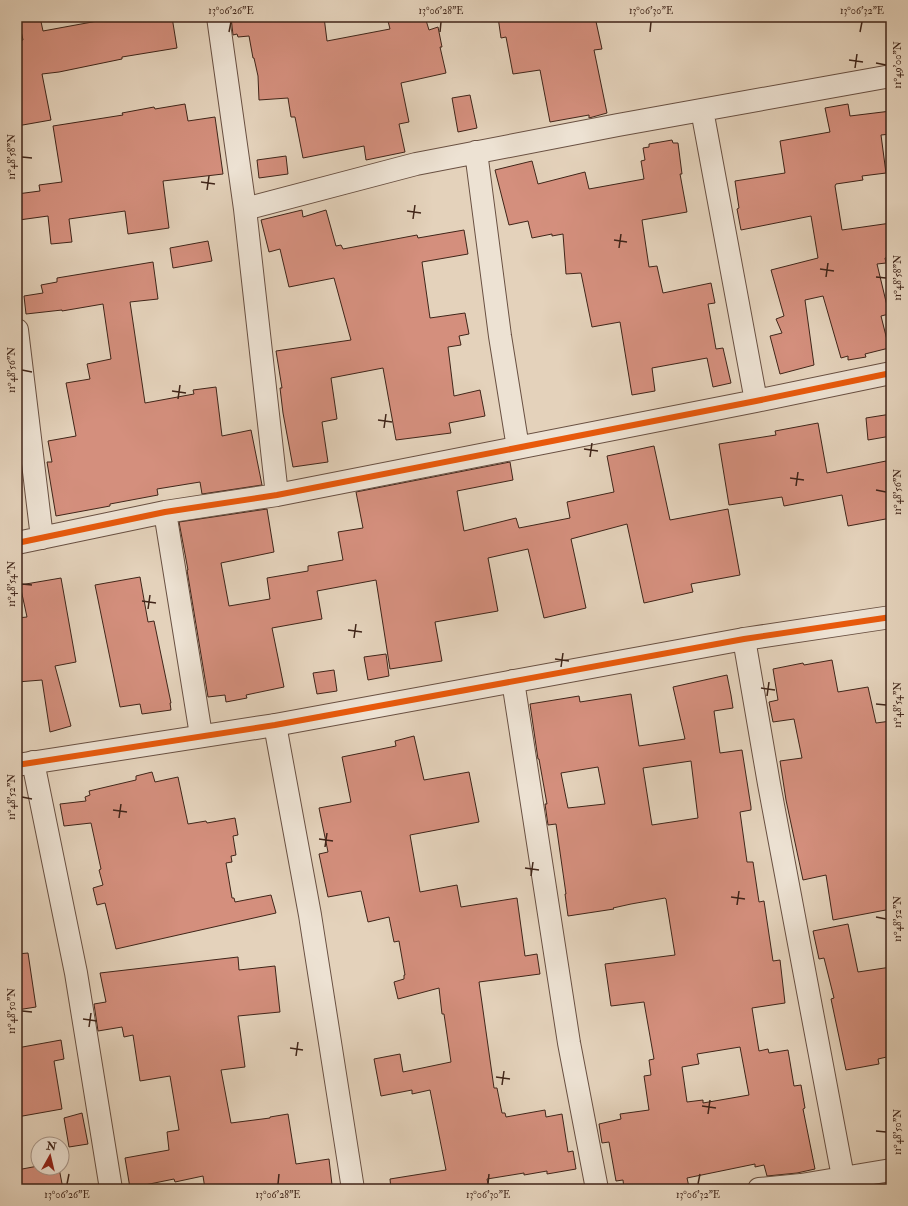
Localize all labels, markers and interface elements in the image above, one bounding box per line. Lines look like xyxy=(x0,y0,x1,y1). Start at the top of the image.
text: 13°06'26"E xyxy=(208,5,254,17)
text: 13°06'28"E xyxy=(419,5,464,17)
text: 13°06'30"E xyxy=(629,5,673,17)
text: 13°06'32"E xyxy=(840,5,884,17)
text: 11°49'00"N xyxy=(892,41,904,89)
text: 11°48'58"N xyxy=(6,134,18,180)
text: 11°48'58"N xyxy=(892,255,904,301)
text: 11°48'56"N xyxy=(6,347,18,393)
text: 11°48'56"N xyxy=(892,469,904,515)
text: 11°48'54"N xyxy=(6,561,18,607)
text: 11°48'54"N xyxy=(892,682,904,728)
text: 11°48'52"N xyxy=(6,774,18,820)
text: 11°48'52"N xyxy=(892,896,904,942)
text: 11°48'50"N xyxy=(6,988,18,1034)
text: 11°48'50"N xyxy=(892,1109,904,1155)
north arrow xyxy=(30,1136,70,1176)
text: N xyxy=(45,1139,58,1154)
text: 13°06'26"E xyxy=(44,1189,90,1201)
text: 13°06'28"E xyxy=(256,1189,301,1201)
text: 13°06'30"E xyxy=(466,1189,510,1201)
text: 13°06'32"E xyxy=(676,1189,720,1201)

